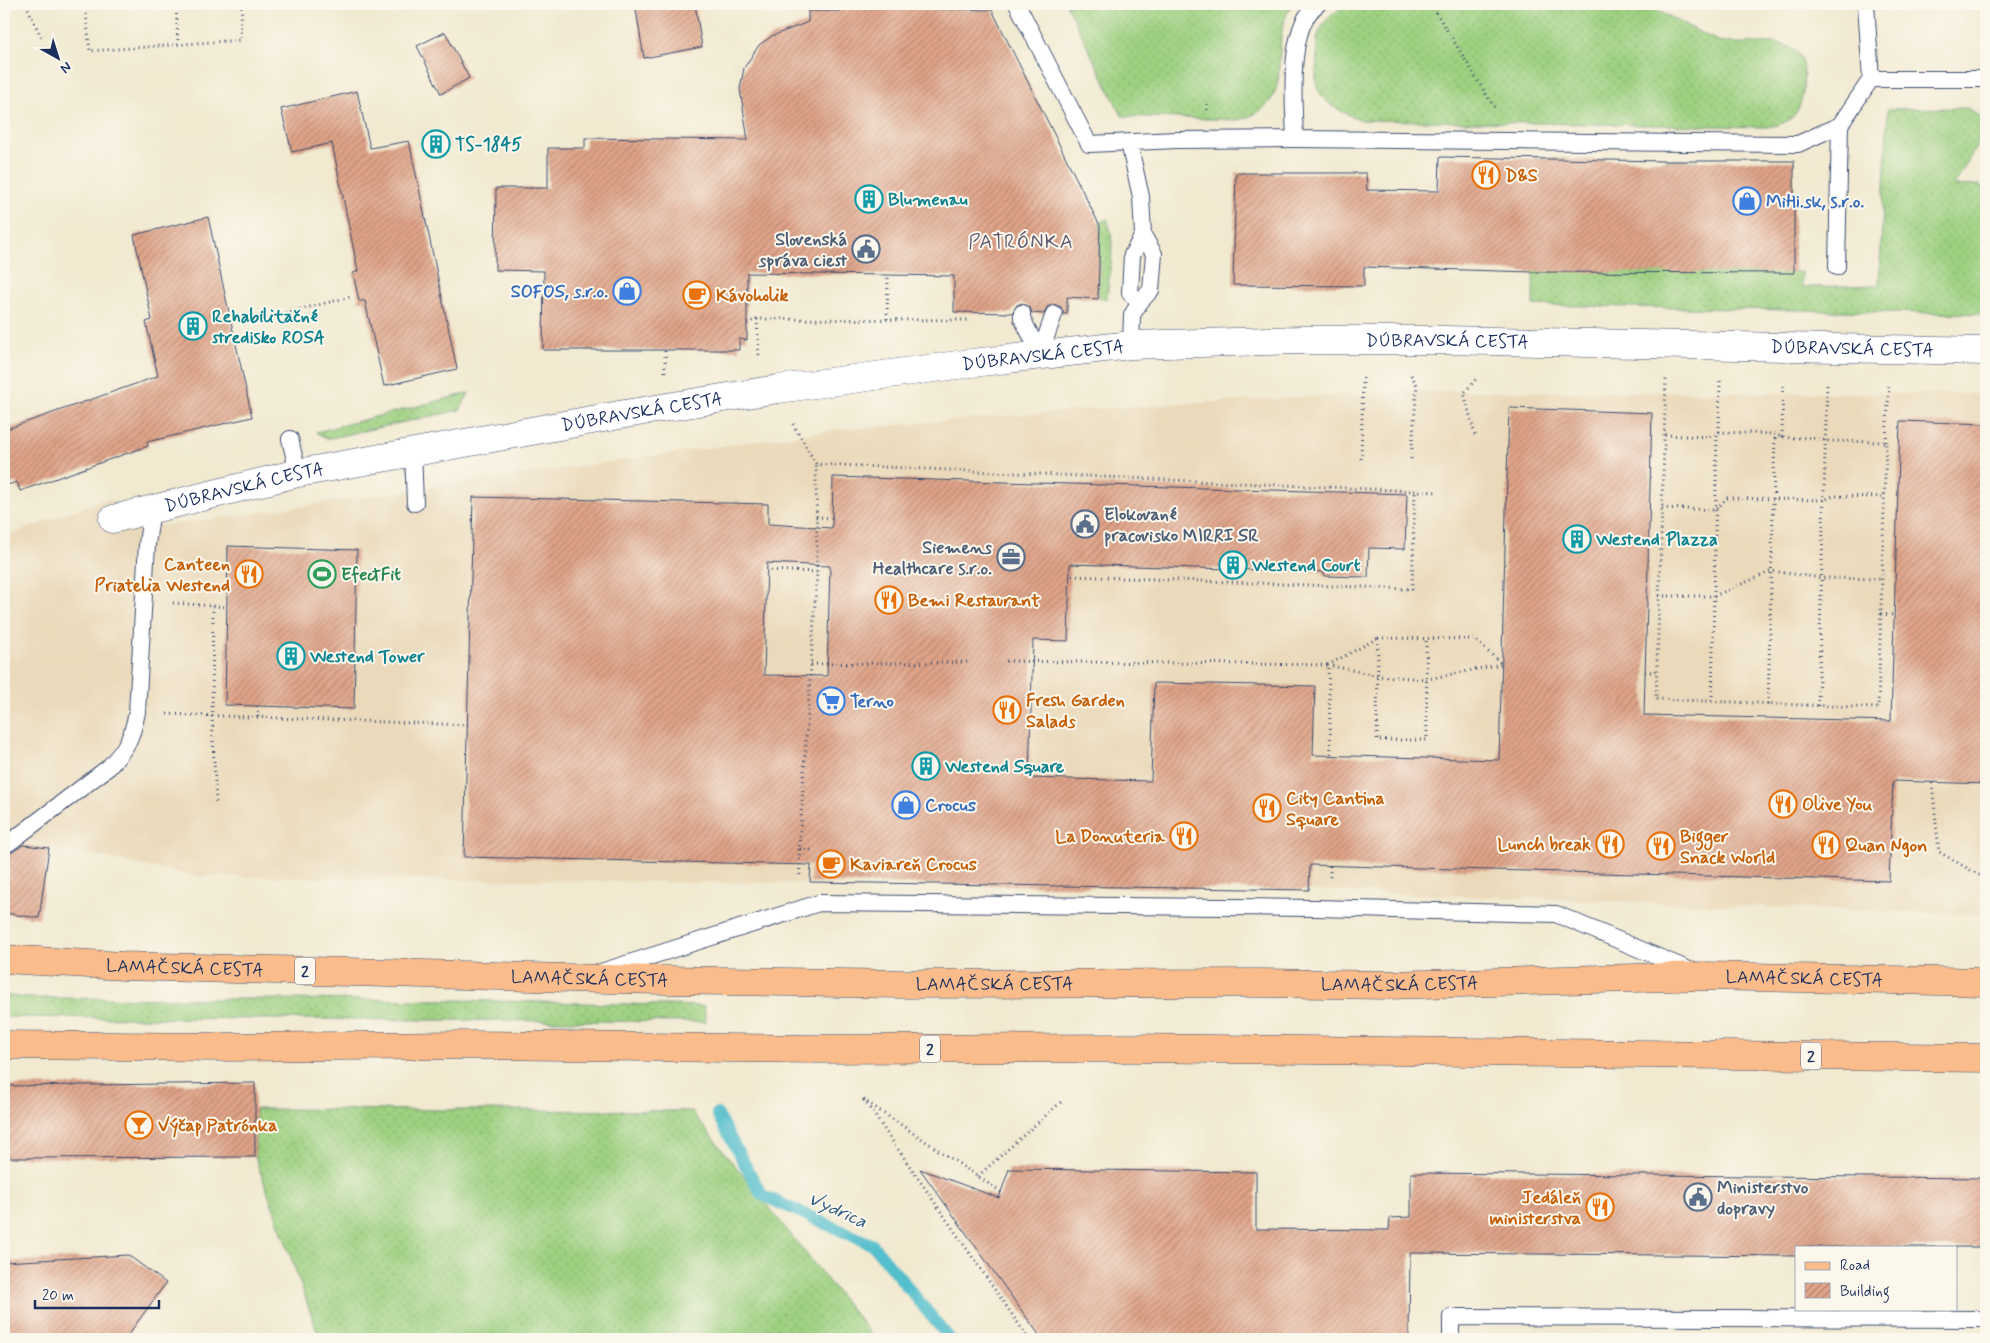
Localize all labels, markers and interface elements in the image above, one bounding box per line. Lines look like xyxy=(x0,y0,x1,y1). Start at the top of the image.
north arrow xyxy=(32,32,82,82)
text: N xyxy=(56,57,75,77)
building icon: TS-1845 xyxy=(421,129,451,159)
place label: TS-1845 xyxy=(455,133,522,157)
restaurant icon: D&S xyxy=(1471,160,1501,190)
place label: D&S xyxy=(1505,164,1538,188)
building icon: Blumenau xyxy=(854,184,884,214)
shop icon: MiHi.sk, s.r.o. xyxy=(1732,186,1762,216)
place label: Blumenau xyxy=(888,188,968,212)
place label: MiHi.sk, s.r.o. xyxy=(1766,190,1864,214)
place label: Slovenská správa ciest xyxy=(757,228,848,273)
district label: PATRÓNKA xyxy=(968,229,1074,256)
public building icon: Slovenská správa ciest xyxy=(851,234,881,264)
shop icon: SOFOS, s.r.o. xyxy=(612,276,642,306)
place label: SOFOS, s.r.o. xyxy=(511,280,608,304)
cafe icon: Kávoholik xyxy=(682,280,712,310)
place label: Kávoholik xyxy=(716,284,789,308)
place label: Rehabilitačné stredisko ROSA xyxy=(212,305,325,350)
building icon: Rehabilitačné stredisko ROSA xyxy=(178,311,208,341)
street label: DÚBRAVSKÁ CESTA xyxy=(1366,329,1529,355)
street label: DÚBRAVSKÁ CESTA xyxy=(960,335,1125,377)
street label: DÚBRAVSKÁ CESTA xyxy=(1770,336,1934,363)
street label: DÚBRAVSKÁ CESTA xyxy=(560,387,724,438)
street label: DÚBRAVSKÁ CESTA xyxy=(162,458,326,519)
place label: Elokované pracovisko MIRRI SR xyxy=(1104,503,1259,548)
public building icon: Elokované pracovisko MIRRI SR xyxy=(1070,509,1100,539)
building icon: Westend Plazza xyxy=(1562,524,1592,554)
place label: Westend Plazza xyxy=(1595,528,1718,552)
place label: Siemens Healthcare s.r.o. xyxy=(873,536,992,581)
office icon: Siemens Healthcare s.r.o. xyxy=(996,542,1026,572)
building icon: Westend Court xyxy=(1218,550,1248,580)
place label: Canteen Priatelia Westend xyxy=(95,553,230,598)
place label: Westend Court xyxy=(1251,554,1361,578)
restaurant icon: Canteen Priatelia Westend xyxy=(234,559,264,589)
sports icon: EfectFit xyxy=(307,559,337,589)
place label: EfectFit xyxy=(341,563,401,587)
restaurant icon: Bemi Restaurant xyxy=(874,585,904,615)
place label: Bemi Restaurant xyxy=(908,589,1040,613)
building icon: Westend Tower xyxy=(276,641,306,671)
place label: Westend Tower xyxy=(309,645,425,669)
supermarket icon: Terno xyxy=(816,686,846,716)
place label: Fresh Garden Salads xyxy=(1026,689,1125,734)
place label: Terno xyxy=(850,690,894,714)
restaurant icon: Fresh Garden Salads xyxy=(992,695,1022,725)
building icon: Westend Square xyxy=(911,751,941,781)
place label: Westend Square xyxy=(944,755,1065,779)
place label: City Cantina Square xyxy=(1286,787,1385,832)
restaurant icon: Olive You xyxy=(1768,789,1798,819)
shop icon: Crocus xyxy=(891,790,921,820)
restaurant icon: City Cantina Square xyxy=(1252,793,1282,823)
place label: Olive You xyxy=(1802,793,1873,817)
place label: Crocus xyxy=(925,794,976,818)
restaurant icon: La Donuteria xyxy=(1169,821,1199,851)
place label: La Donuteria xyxy=(1055,825,1166,849)
place label: Bigger Snack World xyxy=(1680,825,1775,870)
restaurant icon: Lunch break xyxy=(1595,829,1625,859)
restaurant icon: Quan Ngon xyxy=(1811,830,1841,860)
restaurant icon: Bigger Snack World xyxy=(1646,831,1676,861)
place label: Lunch break xyxy=(1498,833,1591,857)
place label: Quan Ngon xyxy=(1845,834,1927,858)
cafe icon: Kaviareň Crocus xyxy=(816,849,846,879)
place label: Kaviareň Crocus xyxy=(850,853,977,877)
street label: LAMAČSKÁ CESTA xyxy=(105,954,264,983)
road number: 2 xyxy=(295,958,315,984)
street label: LAMAČSKÁ CESTA xyxy=(511,965,669,993)
street label: LAMAČSKÁ CESTA xyxy=(1725,965,1883,993)
street label: LAMAČSKÁ CESTA xyxy=(1321,971,1479,998)
street label: LAMAČSKÁ CESTA xyxy=(916,973,1073,997)
road number: 2 xyxy=(920,1036,940,1062)
road number: 2 xyxy=(1801,1042,1821,1070)
bar icon: Výčap Patrónka xyxy=(124,1110,154,1140)
place label: Výčap Patrónka xyxy=(158,1114,278,1138)
place label: Ministerstvo dopravy xyxy=(1717,1176,1809,1221)
public building icon: Ministerstvo dopravy xyxy=(1683,1182,1713,1212)
water label: Vydrica xyxy=(804,1186,871,1235)
place label: Jedáleň ministerstva xyxy=(1489,1186,1581,1231)
restaurant icon: Jedáleň ministerstva xyxy=(1585,1192,1615,1222)
legend xyxy=(1795,1246,1958,1310)
text: Road xyxy=(1840,1256,1870,1276)
scale bar xyxy=(35,1278,159,1310)
text: Building xyxy=(1840,1282,1890,1303)
text: 20 m xyxy=(42,1286,74,1306)

